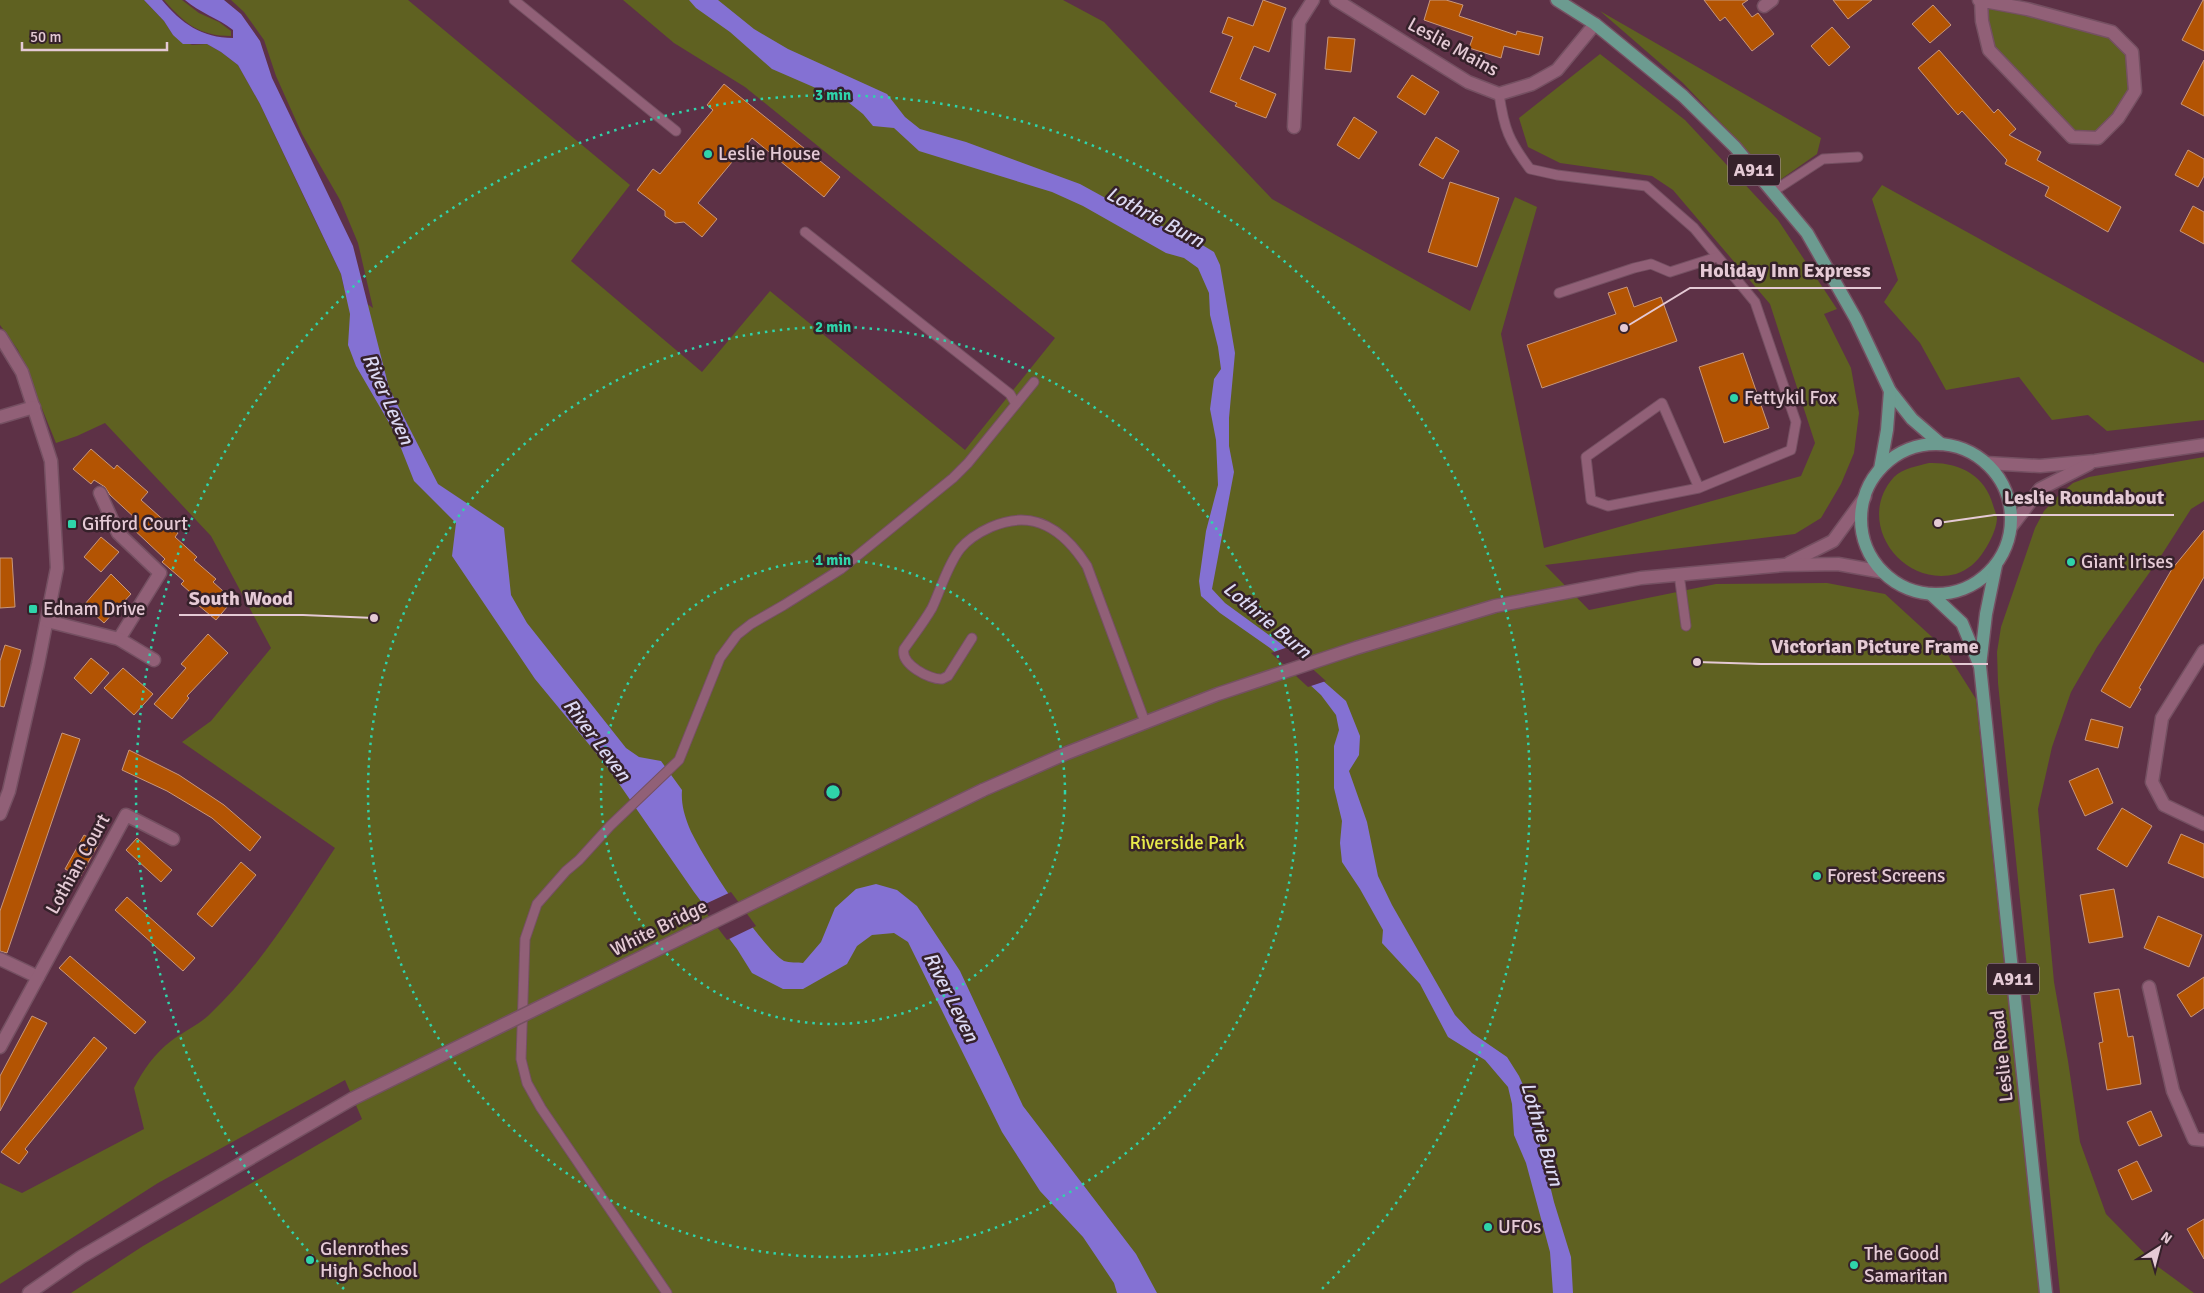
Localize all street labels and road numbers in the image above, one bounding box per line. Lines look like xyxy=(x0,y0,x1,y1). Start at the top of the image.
street label: Leslie Mains xyxy=(1403,12,1503,82)
road number: A911 xyxy=(1728,154,1780,186)
street label: Lothian Court xyxy=(41,809,116,918)
street label: White Bridge xyxy=(607,894,711,962)
road number: A911 xyxy=(1987,964,2039,994)
street label: Leslie Road xyxy=(1985,1009,2019,1103)

